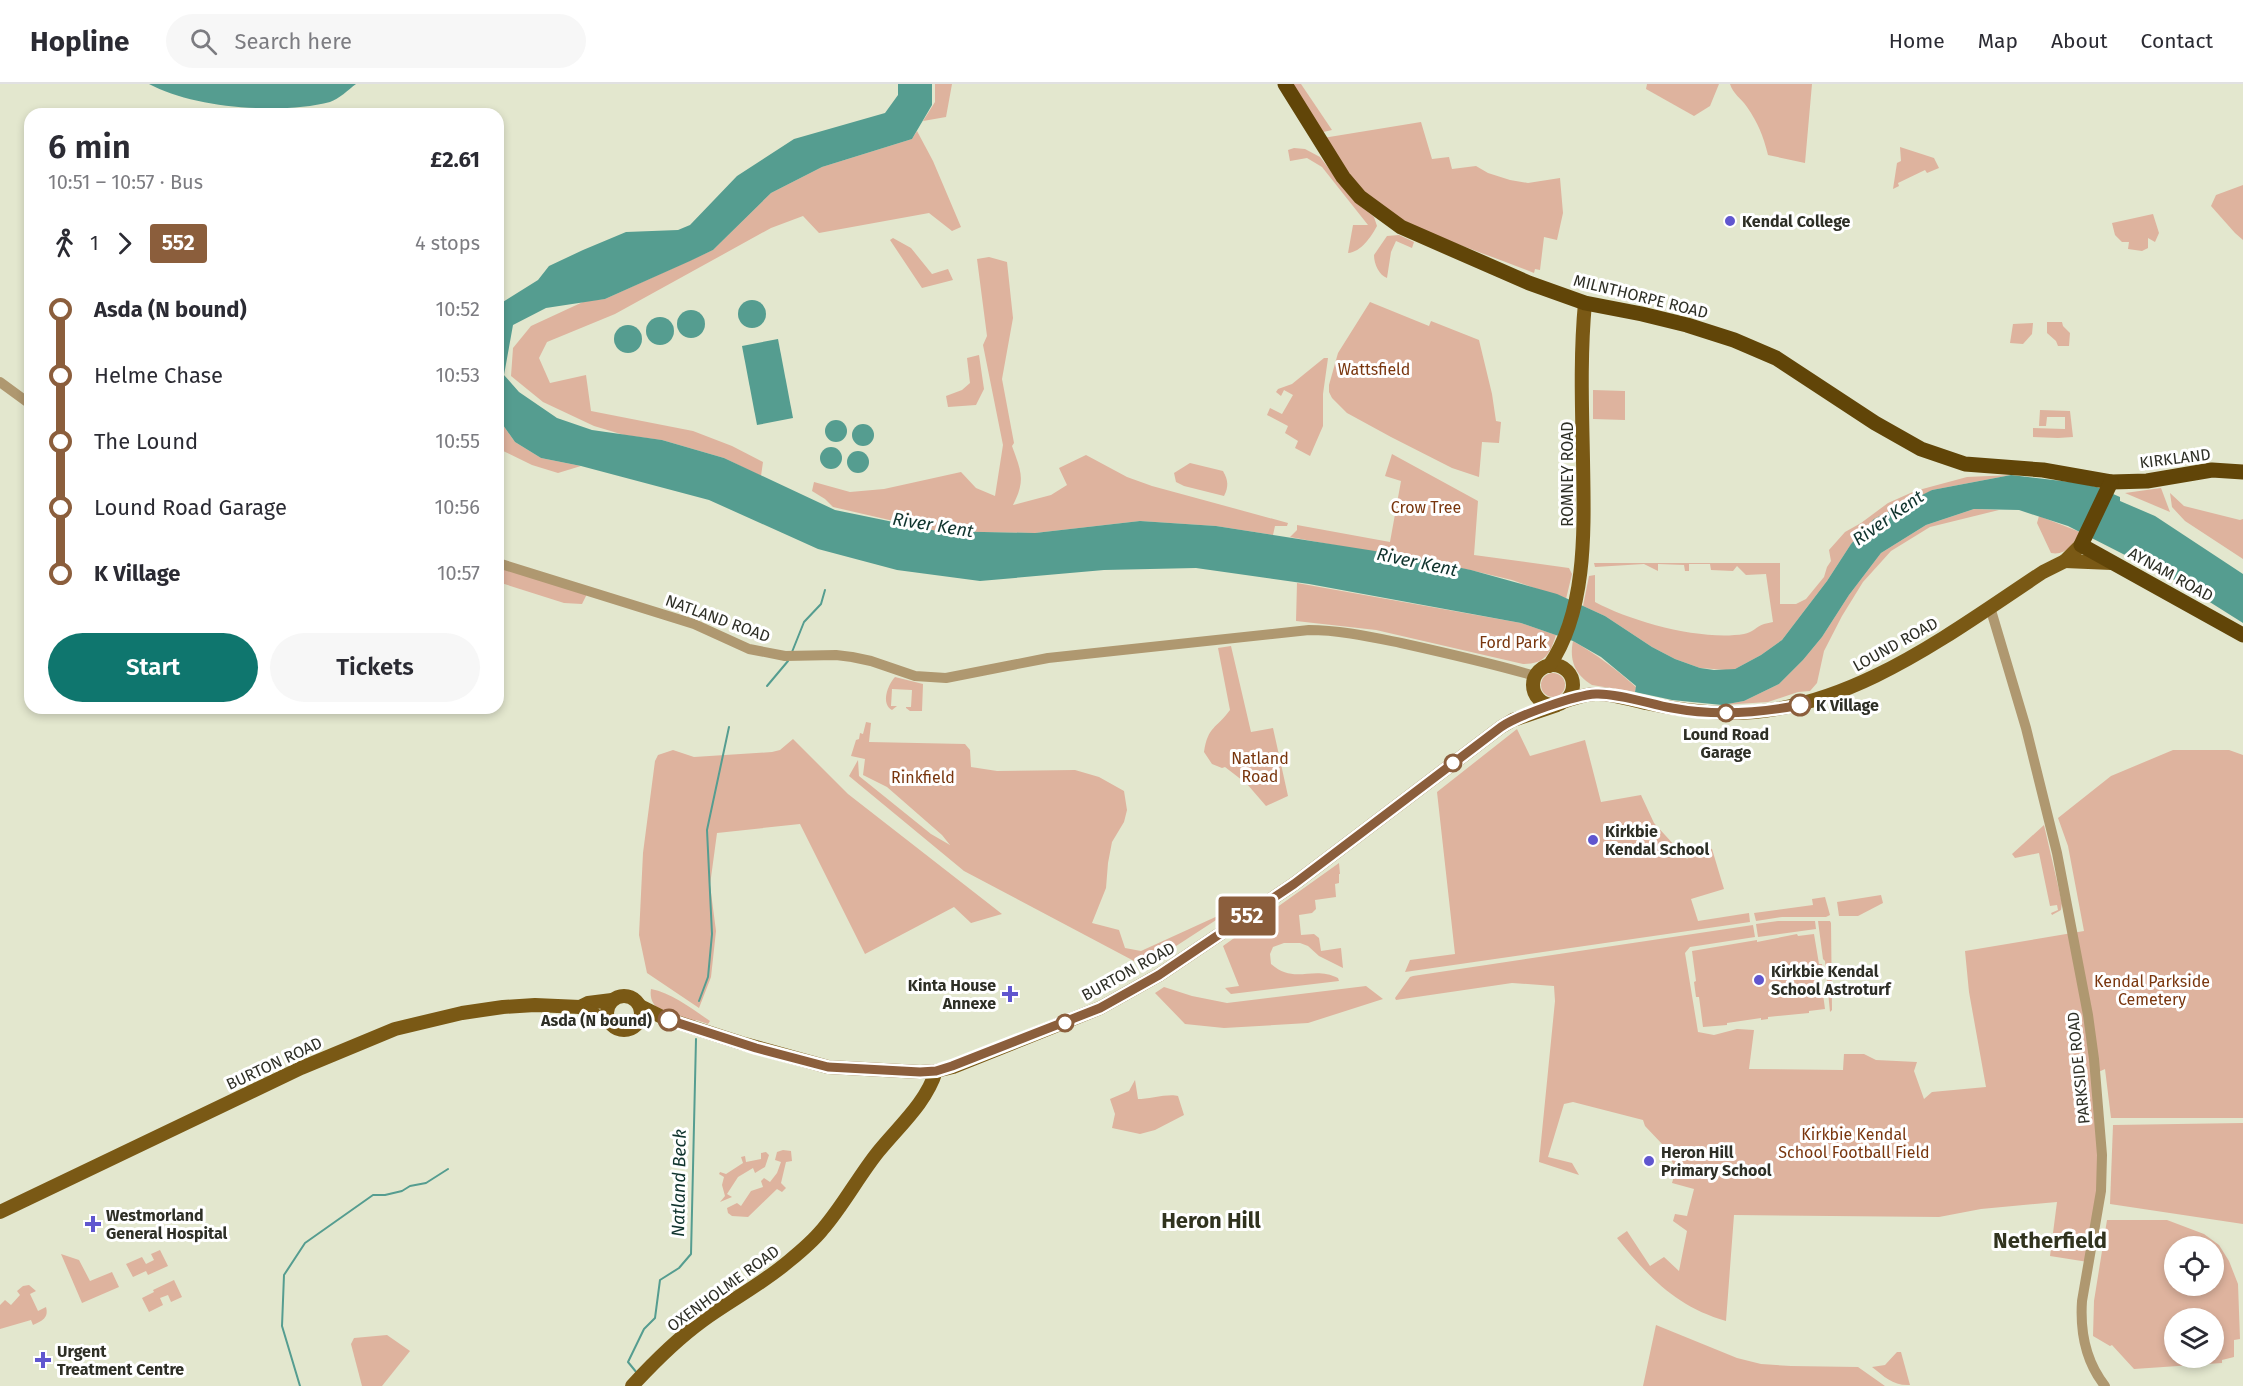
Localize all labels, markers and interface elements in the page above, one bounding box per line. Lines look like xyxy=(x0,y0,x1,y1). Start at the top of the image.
search box xyxy=(166,14,586,68)
text: Hopline xyxy=(30,25,130,58)
icon: search xyxy=(187,25,220,58)
text: Search here xyxy=(235,28,352,55)
text: Home xyxy=(1889,28,1945,54)
text: Map xyxy=(1978,28,2018,54)
text: About xyxy=(2051,28,2108,54)
text: Contact xyxy=(2141,28,2213,54)
text: 6 min xyxy=(48,127,131,167)
text: £2.61 xyxy=(430,146,480,173)
text: 10:51 – 10:57 · Bus xyxy=(48,170,203,194)
place label: Kendal College xyxy=(1742,212,1851,231)
marker: Kendal College xyxy=(1723,214,1737,228)
icon: walk xyxy=(48,227,81,260)
icon: forward xyxy=(108,227,141,260)
text: 552 xyxy=(162,230,195,256)
text: 1 xyxy=(90,231,99,255)
text: 4 stops xyxy=(415,231,480,255)
street label: MILNTHORPE ROAD xyxy=(1572,271,1710,322)
text: Asda (N bound) xyxy=(94,296,247,323)
text: 10:52 xyxy=(436,297,480,321)
park label: Wattsfield xyxy=(1338,360,1410,379)
text: Helme Chase xyxy=(94,362,223,389)
text: 10:53 xyxy=(435,363,480,387)
street label: ROMNEY ROAD xyxy=(1558,421,1577,527)
text: The Lound xyxy=(94,428,198,455)
text: 10:55 xyxy=(435,429,480,453)
street label: KIRKLAND xyxy=(2138,445,2212,472)
water label: River Kent xyxy=(1848,485,1928,550)
text: Lound Road Garage xyxy=(94,494,287,521)
text: 10:56 xyxy=(435,495,480,519)
park label: Crow Tree xyxy=(1391,498,1461,517)
water label: River Kent xyxy=(891,508,976,542)
water label: River Kent xyxy=(1375,543,1460,581)
street label: AYNAM ROAD xyxy=(2125,543,2216,606)
text: K Village xyxy=(94,560,180,587)
text: 10:57 xyxy=(437,561,480,585)
street label: NATLAND ROAD xyxy=(663,591,773,646)
street label: LOUND ROAD xyxy=(1849,613,1941,676)
button: Start xyxy=(48,633,258,702)
button: Tickets xyxy=(270,633,480,702)
park label: Ford Park xyxy=(1479,633,1548,652)
marker: K Village xyxy=(1789,694,1811,716)
place label: K Village xyxy=(1816,696,1879,715)
marker: Lound Road Garage xyxy=(1717,704,1735,722)
place label: Lound Road Garage xyxy=(1683,725,1769,762)
park label: Natland Road xyxy=(1231,749,1289,786)
unlabelled marker xyxy=(1444,754,1462,772)
park label: Rinkfield xyxy=(891,768,955,787)
place label: Kirkbie Kendal School xyxy=(1605,822,1709,859)
marker: Kirkbie Kendal School xyxy=(1586,833,1600,847)
line badge: 552 xyxy=(1212,896,1282,936)
text: 552 xyxy=(1231,903,1263,929)
street label: BURTON ROAD xyxy=(1078,938,1178,1005)
place label: Kirkbie Kendal School Astroturf xyxy=(1771,962,1892,999)
park label: Kendal Parkside Cemetery xyxy=(2094,972,2210,1009)
marker: Kirkbie Kendal School Astroturf xyxy=(1752,973,1766,987)
place label: Kinta House Annexe xyxy=(908,976,996,1013)
marker: Kinta House Annexe xyxy=(1001,985,1019,1003)
marker: Asda (N bound) xyxy=(658,1009,680,1031)
place label: Asda (N bound) xyxy=(540,1011,652,1030)
street label: PARKSIDE ROAD xyxy=(2063,1011,2094,1125)
unlabelled marker xyxy=(1056,1014,1074,1032)
street label: BURTON ROAD xyxy=(223,1033,325,1094)
park label: Kirkbie Kendal School Football Field xyxy=(1778,1125,1930,1162)
water label: Natland Beck xyxy=(667,1129,691,1237)
place label: Heron Hill Primary School xyxy=(1661,1143,1772,1180)
marker: Heron Hill Primary School xyxy=(1642,1154,1656,1168)
place label: Westmorland General Hospital xyxy=(106,1206,228,1243)
district label: Heron Hill xyxy=(1161,1207,1261,1234)
marker: Westmorland General Hospital xyxy=(84,1215,102,1233)
district label: Netherfield xyxy=(1993,1227,2107,1254)
map controls xyxy=(2164,1236,2224,1368)
button: locate xyxy=(2164,1236,2224,1296)
street label: OXENHOLME ROAD xyxy=(664,1241,783,1335)
button: layers xyxy=(2164,1308,2224,1368)
place label: Urgent Treatment Centre xyxy=(57,1342,184,1379)
marker: Urgent Treatment Centre xyxy=(34,1351,52,1369)

